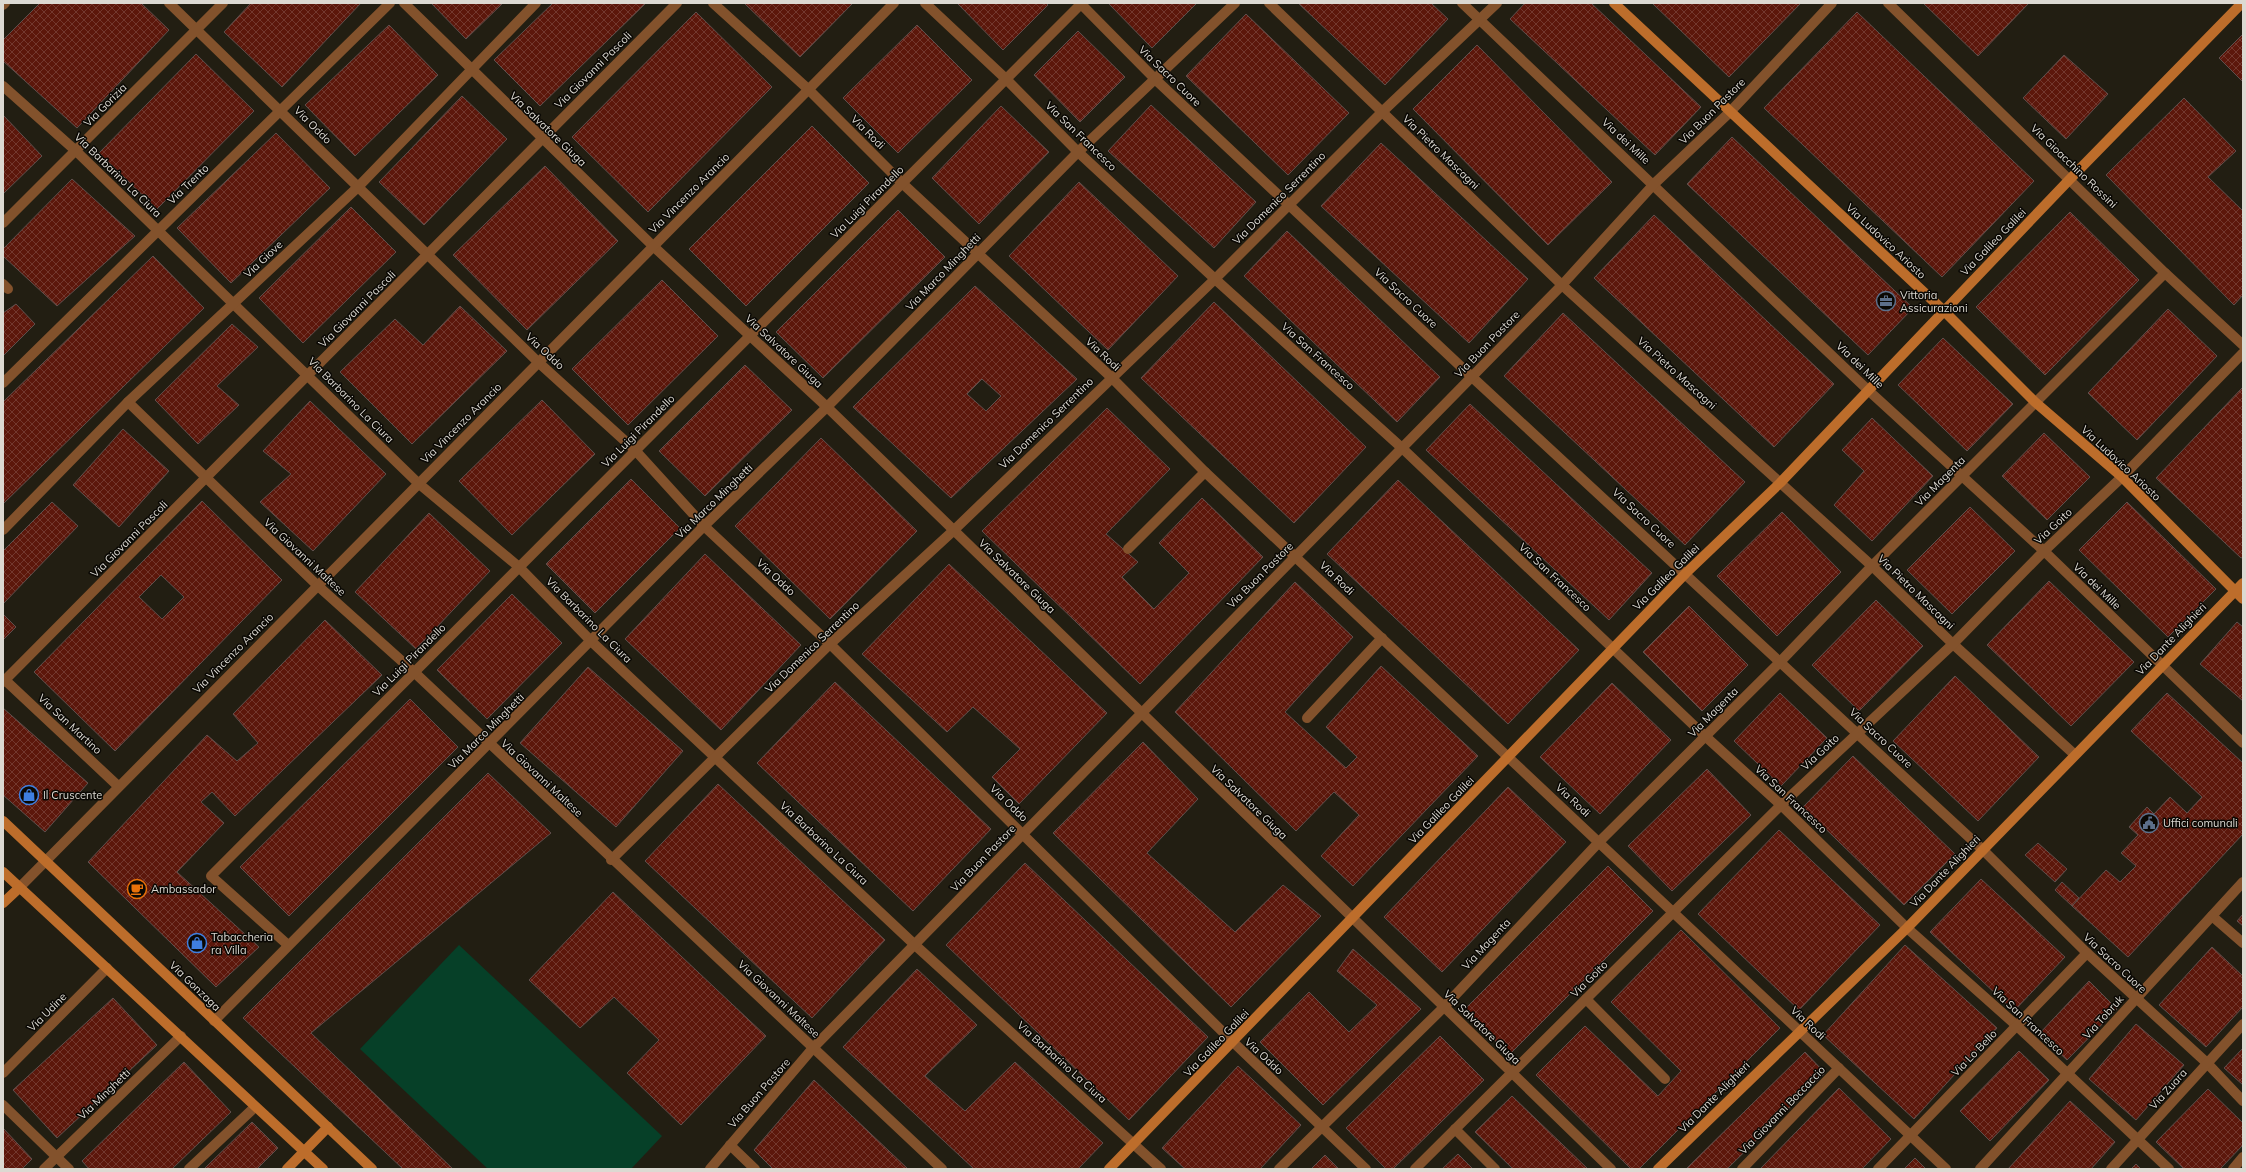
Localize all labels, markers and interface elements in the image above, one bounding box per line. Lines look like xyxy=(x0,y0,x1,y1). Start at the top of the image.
street label: Via Giovanni Pascoli xyxy=(552,29,634,111)
street label: Via Sacro Cuore xyxy=(1136,43,1204,109)
street label: Via Buon Pastore xyxy=(1676,75,1748,147)
street label: Via Gorizia xyxy=(80,80,130,130)
street label: Via Salvatore Giuga xyxy=(507,89,589,169)
street label: Via San Francesco xyxy=(1042,98,1120,174)
street label: Via Oddo xyxy=(291,103,335,147)
street label: Via Rodi xyxy=(848,112,888,152)
street label: Via Pietro Mascagni xyxy=(1400,112,1482,192)
street label: Via dei Mille xyxy=(1599,115,1653,167)
street label: Via Gioacchino Rossini xyxy=(2028,121,2120,211)
street label: Via Barbarino La Ciura xyxy=(72,130,164,220)
street label: Via Domenico Serrentino xyxy=(1230,149,1328,247)
street label: Via Vincenzo Arancio xyxy=(646,150,732,236)
street label: Via Trento xyxy=(164,161,212,207)
street label: Via Luigi Pirandello xyxy=(828,163,906,241)
street label: Via Ludovico Ariosto xyxy=(1843,200,1929,282)
street label: Via Galileo Galilei xyxy=(1957,205,2029,279)
street label: Via Marco Minghetti xyxy=(903,230,983,314)
street label: Via Giove xyxy=(241,237,285,281)
street label: Via Sacro Cuore xyxy=(1371,265,1441,331)
street label: Via Giovanni Pascoli xyxy=(316,268,398,350)
place label: Vittoria Assicurazioni xyxy=(1900,288,1968,315)
office icon: Vittoria Assicurazioni xyxy=(1875,290,1897,312)
street label: Via Buon Pastore xyxy=(1451,307,1523,381)
street label: Via Salvatore Giuga xyxy=(742,311,826,391)
street label: Via San Francesco xyxy=(1278,319,1358,393)
street label: Via Oddo xyxy=(523,330,567,372)
street label: Via Rodi xyxy=(1083,334,1123,374)
street label: Via Pietro Mascagni xyxy=(1635,334,1719,412)
street label: Via dei Mille xyxy=(1833,339,1887,391)
street label: Via Barbarino La Ciura xyxy=(305,354,397,446)
street label: Via Domenico Serrentino xyxy=(996,374,1096,472)
street label: Via Vincenzo Arancio xyxy=(418,380,504,466)
street label: Via Luigi Pirandello xyxy=(599,392,677,470)
street label: Via Ludovico Ariosto xyxy=(2078,422,2164,504)
street label: Via Magenta xyxy=(1912,453,1968,509)
street label: Via Marco Minghetti xyxy=(672,461,756,541)
street label: Via Sacro Cuore xyxy=(1609,485,1679,551)
street label: Via Giovanni Pascoli xyxy=(88,498,170,580)
street label: Via Goito xyxy=(2031,505,2075,547)
street label: Via Giovanni Maltese xyxy=(261,515,349,599)
street label: Via Salvatore Giuga xyxy=(976,536,1058,616)
street label: Via Buon Pastore xyxy=(1224,539,1296,611)
street label: Via San Francesco xyxy=(1516,540,1594,614)
street label: Via Galileo Galilei xyxy=(1630,541,1702,613)
street label: Via Pietro Mascagni xyxy=(1875,552,1957,632)
street label: Via Oddo xyxy=(754,556,798,598)
street label: Via Rodi xyxy=(1317,558,1357,598)
street label: Via dei Mille xyxy=(2070,560,2124,612)
street label: Via Barbarino La Ciura xyxy=(543,574,635,666)
street label: Via Domenico Serrentino xyxy=(762,598,862,696)
street label: Via Dante Alighieri xyxy=(2133,600,2209,678)
street label: Via Vincenzo Arancio xyxy=(190,610,276,696)
street label: Via Luigi Pirandello xyxy=(370,621,448,699)
street label: Via Magenta xyxy=(1685,684,1741,740)
street label: Via Marco Minghetti xyxy=(445,690,527,772)
street label: Via San Martino xyxy=(35,691,105,757)
street label: Via Sacro Cuore xyxy=(1846,705,1916,771)
street label: Via Goito xyxy=(1798,731,1842,773)
street label: Via Giovanni Maltese xyxy=(498,736,586,820)
street label: Via Salvatore Giuga xyxy=(1208,762,1290,842)
street label: Via San Francesco xyxy=(1752,762,1830,836)
street label: Via Galileo Galilei xyxy=(1405,773,1477,847)
street label: Via Rodi xyxy=(1553,780,1593,820)
street label: Via Oddo xyxy=(987,781,1031,825)
shop icon: Il Cruscente xyxy=(18,784,40,806)
place label: Il Cruscente xyxy=(43,788,102,802)
street label: Via Barbarino La Ciura xyxy=(777,798,871,888)
public building icon: Uffici comunali xyxy=(2138,812,2160,834)
place label: Uffici comunali xyxy=(2163,816,2238,830)
street label: Via Buon Pastore xyxy=(947,821,1019,895)
street label: Via Dante Alighieri xyxy=(1907,832,1983,910)
cafe icon: Ambassador xyxy=(126,878,148,900)
place label: Ambassador xyxy=(151,882,216,896)
street label: Via Magenta xyxy=(1459,915,1513,973)
place label: Tabaccheria ra Villa xyxy=(211,930,273,957)
street label: Via Sacro Cuore xyxy=(2080,930,2150,996)
shop icon: Tabaccheria ra Villa xyxy=(186,932,208,954)
street label: Via Giovanni Maltese xyxy=(735,957,823,1041)
street label: Via Gonzaga xyxy=(166,958,224,1014)
street label: Via Goito xyxy=(1568,958,1610,1000)
street label: Via San Francesco xyxy=(1989,984,2067,1058)
street label: Via Salvatore Giuga xyxy=(1441,987,1523,1067)
street label: Via Udine xyxy=(25,990,69,1034)
street label: Via Tobruk xyxy=(2080,992,2127,1042)
street label: Via Rodi xyxy=(1788,1003,1828,1043)
street label: Via Galileo Galilei xyxy=(1180,1006,1252,1080)
street label: Via Barbarino La Ciura xyxy=(1014,1018,1110,1106)
street label: Via Lo Bello xyxy=(1948,1027,2000,1079)
street label: Via Oddo xyxy=(1242,1035,1286,1077)
street label: Via Buon Pastore xyxy=(725,1055,793,1131)
street label: Via Dante Alighieri xyxy=(1675,1058,1753,1136)
street label: Via Giovanni Boccaccio xyxy=(1736,1063,1828,1157)
street label: Via Minghetti xyxy=(75,1066,133,1122)
street label: Via Zuara xyxy=(2146,1066,2190,1112)

